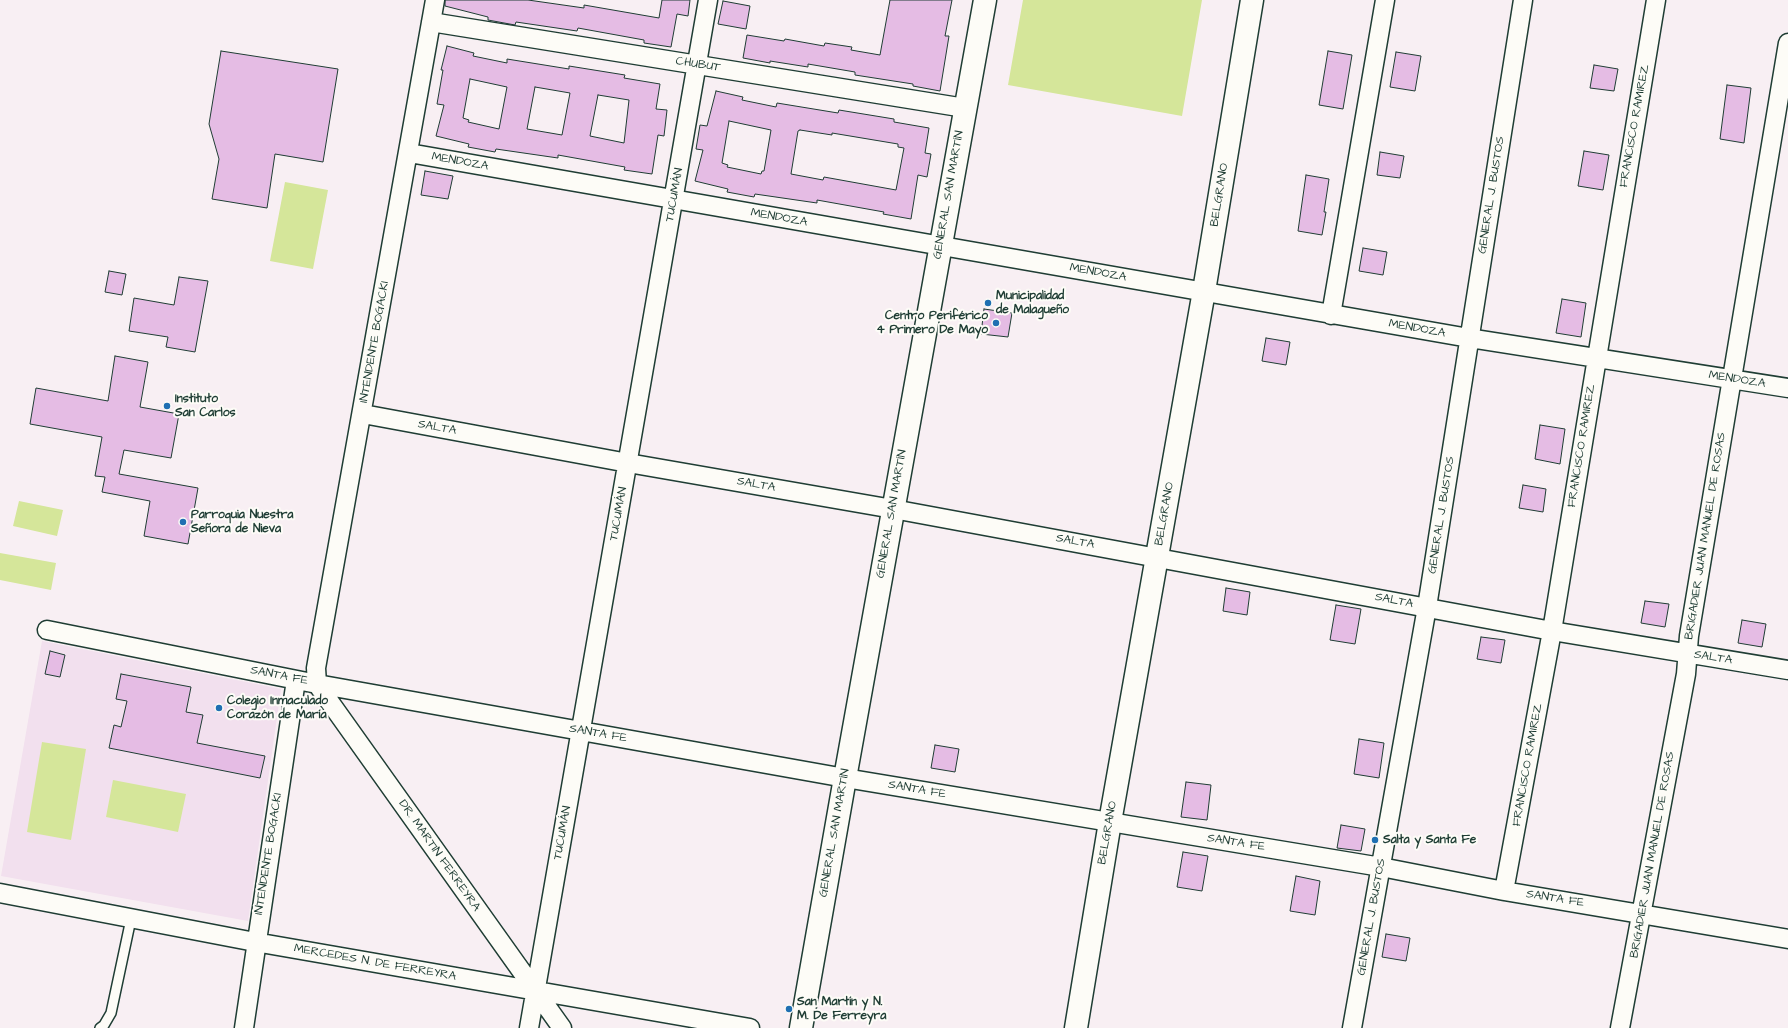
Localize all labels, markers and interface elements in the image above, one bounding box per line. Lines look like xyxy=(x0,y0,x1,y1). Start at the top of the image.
street label: CHUBUT xyxy=(675,54,721,76)
street label: FRANCISCO RAMIREZ xyxy=(1617,63,1653,189)
street label: GENERAL SAN MARTÍN xyxy=(931,130,967,260)
street label: GENERAL J. BUSTOS xyxy=(1476,135,1508,255)
street label: MENDOZA xyxy=(430,150,490,174)
street label: BELGRANO xyxy=(1208,162,1232,228)
street label: TUCUMÁN xyxy=(663,167,687,223)
street label: MENDOZA xyxy=(749,206,809,230)
street label: MENDOZA xyxy=(1068,261,1128,285)
street label: INTENDENTE BOGACKI xyxy=(357,280,393,404)
place label: Municipalidad de Malagueño xyxy=(996,289,1069,317)
marker: Municipalidad de Malagueño xyxy=(983,298,993,308)
place label: Centro Periférico 4 Primero De Mayo xyxy=(876,309,988,337)
street label: MENDOZA xyxy=(1387,317,1447,341)
marker: Centro Periférico 4 Primero De Mayo xyxy=(991,318,1001,328)
street label: MENDOZA xyxy=(1707,368,1767,392)
street label: FRANCISCO RAMIREZ xyxy=(1565,383,1599,509)
place label: Instituto San Carlos xyxy=(175,392,236,420)
marker: Instituto San Carlos xyxy=(162,401,172,411)
street label: SALTA xyxy=(417,418,457,438)
street label: BRIGADIER JUAN MANUEL DE ROSAS xyxy=(1682,431,1730,641)
street label: GENERAL SAN MARTÍN xyxy=(874,449,910,579)
street label: GENERAL J. BUSTOS xyxy=(1426,455,1458,575)
street label: SALTA xyxy=(736,475,776,495)
street label: BELGRANO xyxy=(1152,481,1178,547)
street label: TUCUMÁN xyxy=(607,486,631,542)
place label: Parroquia Nuestra Señora de Nieva xyxy=(191,508,293,536)
marker: Parroquia Nuestra Señora de Nieva xyxy=(178,517,188,527)
street label: SALTA xyxy=(1055,532,1095,552)
street label: SALTA xyxy=(1374,590,1414,612)
street label: SALTA xyxy=(1693,648,1733,668)
street label: SANTA FE xyxy=(249,663,309,689)
place label: Colegio Inmaculado Corazón de María xyxy=(227,694,328,722)
street label: FRANCISCO RAMIREZ xyxy=(1510,702,1546,828)
marker: Colegio Inmaculado Corazón de María xyxy=(214,703,224,713)
street label: SANTA FE xyxy=(568,722,628,746)
street label: BRIGADIER JUAN MANUEL DE ROSAS xyxy=(1628,751,1678,959)
street label: GENERAL SAN MARTÍN xyxy=(817,768,853,898)
street label: SANTA FE xyxy=(887,778,947,802)
street label: INTENDENTE BOGACKI xyxy=(252,792,286,916)
street label: DR. MARTIN FERREYRA xyxy=(395,797,483,915)
street label: BELGRANO xyxy=(1095,800,1121,866)
street label: TUCUMÁN xyxy=(551,805,575,861)
street label: SANTA FE xyxy=(1206,831,1266,855)
place label: Salta y Santa Fe xyxy=(1383,833,1476,847)
marker: Salta y Santa Fe xyxy=(1370,835,1380,845)
street label: GENERAL J. BUSTOS xyxy=(1355,857,1389,977)
street label: SANTA FE xyxy=(1525,887,1585,911)
street label: MERCEDES N. DE FERREYRA xyxy=(293,942,457,984)
place label: San Martín y N. M. De Ferreyra xyxy=(797,995,886,1023)
marker: San Martín y N. M. De Ferreyra xyxy=(784,1004,794,1014)

